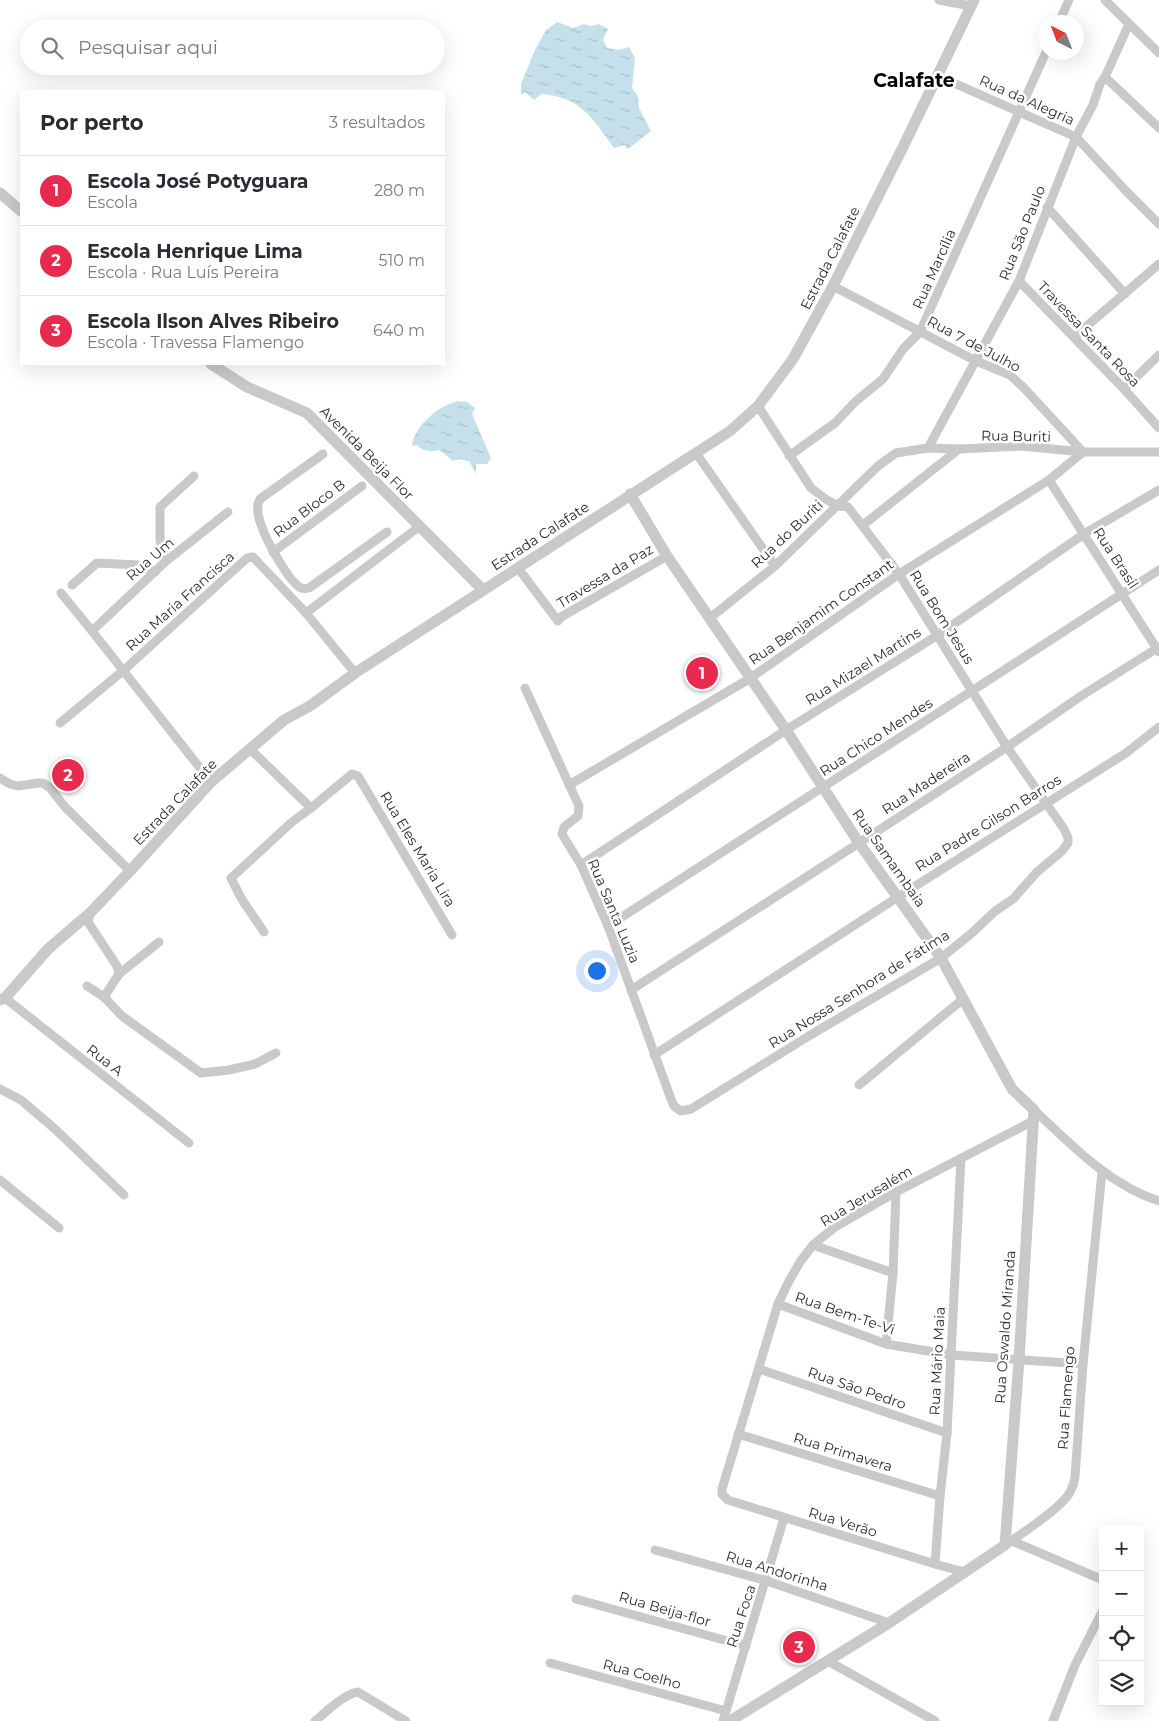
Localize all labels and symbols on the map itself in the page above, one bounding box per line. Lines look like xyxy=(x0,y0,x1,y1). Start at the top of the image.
north arrow xyxy=(1039,15,1084,60)
district label: Calafate xyxy=(873,69,955,92)
street label: Rua da Alegria xyxy=(977,71,1077,129)
street label: Rua São Paulo xyxy=(995,183,1049,283)
street label: Estrada Calafate xyxy=(796,203,864,313)
street label: Rua Marcília xyxy=(908,226,960,312)
street label: Travessa Santa Rosa xyxy=(1034,277,1144,391)
street label: Rua 7 de Julho xyxy=(924,312,1024,376)
street label: Avenida Beija Flor xyxy=(316,402,418,504)
street label: Rua Buriti xyxy=(981,426,1051,446)
street label: Rua Bloco B xyxy=(270,475,348,541)
street label: Rua do Buriti xyxy=(747,496,827,572)
street label: Estrada Calafate xyxy=(488,498,592,574)
street label: Rua Brasil xyxy=(1089,524,1143,592)
street label: Rua Um xyxy=(122,533,178,585)
street label: Travessa da Paz xyxy=(554,540,656,612)
street label: Rua Maria Francisca xyxy=(122,547,238,655)
street label: Rua Benjamim Constant xyxy=(745,555,897,669)
street label: Rua Bom Jesus xyxy=(906,566,978,668)
street label: Rua Mizael Martins xyxy=(802,623,924,709)
pin: 1 xyxy=(686,654,718,692)
street label: Rua Chico Mendes xyxy=(816,694,936,780)
street label: Rua Madereira xyxy=(878,748,974,818)
street label: Estrada Calafate xyxy=(129,755,221,849)
pin: 2 xyxy=(52,756,84,794)
street label: Rua Padre Gilson Barros xyxy=(912,770,1065,875)
street label: Rua Eles Maria Lira xyxy=(376,788,460,910)
street label: Rua Samambaia xyxy=(848,805,930,911)
street label: Rua Santa Luzia xyxy=(584,856,644,966)
street label: Rua Nossa Senhora de Fátima xyxy=(765,926,953,1052)
your location xyxy=(584,958,610,984)
street label: Rua A xyxy=(83,1040,128,1080)
street label: Rua Jerusalém xyxy=(817,1161,915,1231)
street label: Rua Oswaldo Miranda xyxy=(991,1250,1019,1404)
street label: Rua Bem-Te-Vi xyxy=(793,1287,897,1339)
street label: Rua Mário Maia xyxy=(925,1306,949,1416)
street label: Rua Flamengo xyxy=(1053,1346,1079,1450)
street label: Rua São Pedro xyxy=(805,1363,909,1413)
street label: Rua Primavera xyxy=(791,1428,895,1476)
street label: Rua Verão xyxy=(806,1503,880,1541)
street label: Rua Andorinha xyxy=(724,1547,830,1595)
street label: Rua Foca xyxy=(722,1582,760,1650)
street label: Rua Beija-flor xyxy=(617,1587,713,1631)
pin: 3 xyxy=(783,1628,815,1666)
street label: Rua Coelho xyxy=(601,1655,683,1693)

